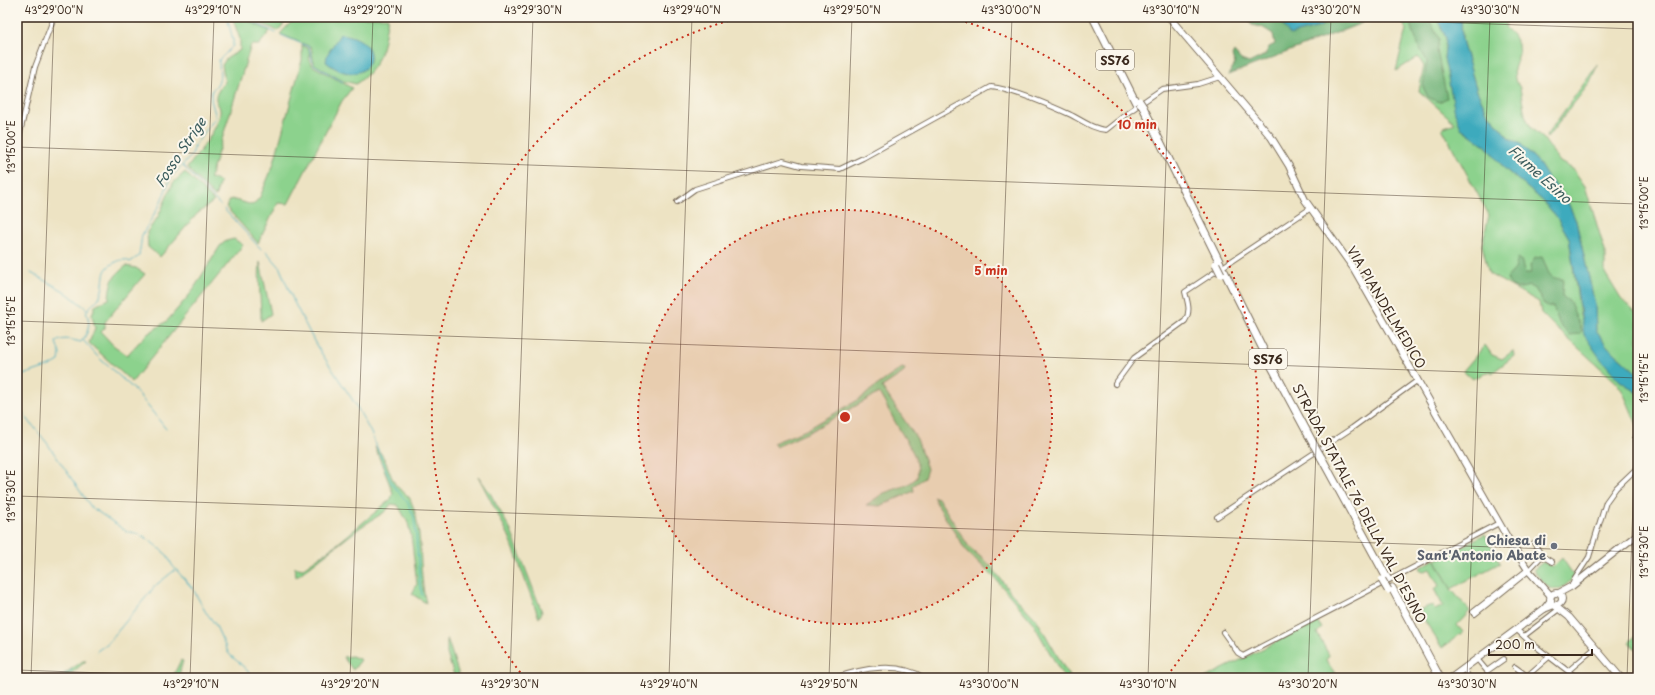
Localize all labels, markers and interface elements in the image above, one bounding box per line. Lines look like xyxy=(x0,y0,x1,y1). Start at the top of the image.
text: 43°29'00"N xyxy=(25,2,83,17)
text: 43°29'10"N xyxy=(185,2,241,17)
text: 43°29'20"N xyxy=(344,2,402,17)
text: 43°29'30"N xyxy=(504,2,562,17)
text: 43°29'40"N xyxy=(663,2,721,17)
text: 43°29'50"N xyxy=(823,2,881,17)
text: 43°30'00"N xyxy=(981,2,1041,17)
text: 43°30'10"N xyxy=(1143,2,1200,17)
text: 43°30'20"N xyxy=(1301,2,1361,17)
text: 43°30'30"N xyxy=(1460,2,1520,17)
road number: SS76 xyxy=(1096,50,1134,70)
water label: Fosso Strige xyxy=(149,112,212,191)
text: 10 min xyxy=(1117,115,1157,133)
text: 13°15'00"E xyxy=(3,120,18,174)
water label: Fiume Esino xyxy=(1504,140,1577,209)
text: 13°15'00"E xyxy=(1636,176,1651,230)
street label: VIA PIANDELMEDICO xyxy=(1343,242,1431,372)
text: 5 min xyxy=(974,261,1008,279)
text: 13°15'15"E xyxy=(3,296,18,346)
road number: SS76 xyxy=(1249,349,1287,369)
text: 13°15'15"E xyxy=(1636,353,1651,403)
street label: STRADA STATALE 76 DELLA VAL D'ESINO xyxy=(1289,380,1431,626)
centre of rings xyxy=(838,410,852,424)
text: 13°15'30"E xyxy=(3,470,18,522)
text: 13°15'30"E xyxy=(1636,526,1651,578)
place label: Chiesa di Sant'Antonio Abate xyxy=(1417,530,1546,564)
marker: Chiesa di Sant'Antonio Abate xyxy=(1549,541,1559,551)
scale bar xyxy=(1489,631,1592,657)
text: 200 m xyxy=(1495,635,1535,653)
text: 43°29'10"N xyxy=(163,676,219,691)
text: 43°29'20"N xyxy=(321,676,379,691)
text: 43°29'30"N xyxy=(481,676,539,691)
text: 43°29'40"N xyxy=(640,676,698,691)
text: 43°29'50"N xyxy=(800,676,858,691)
text: 43°30'00"N xyxy=(959,676,1019,691)
text: 43°30'10"N xyxy=(1120,676,1177,691)
text: 43°30'20"N xyxy=(1278,676,1338,691)
text: 43°30'30"N xyxy=(1437,676,1497,691)

